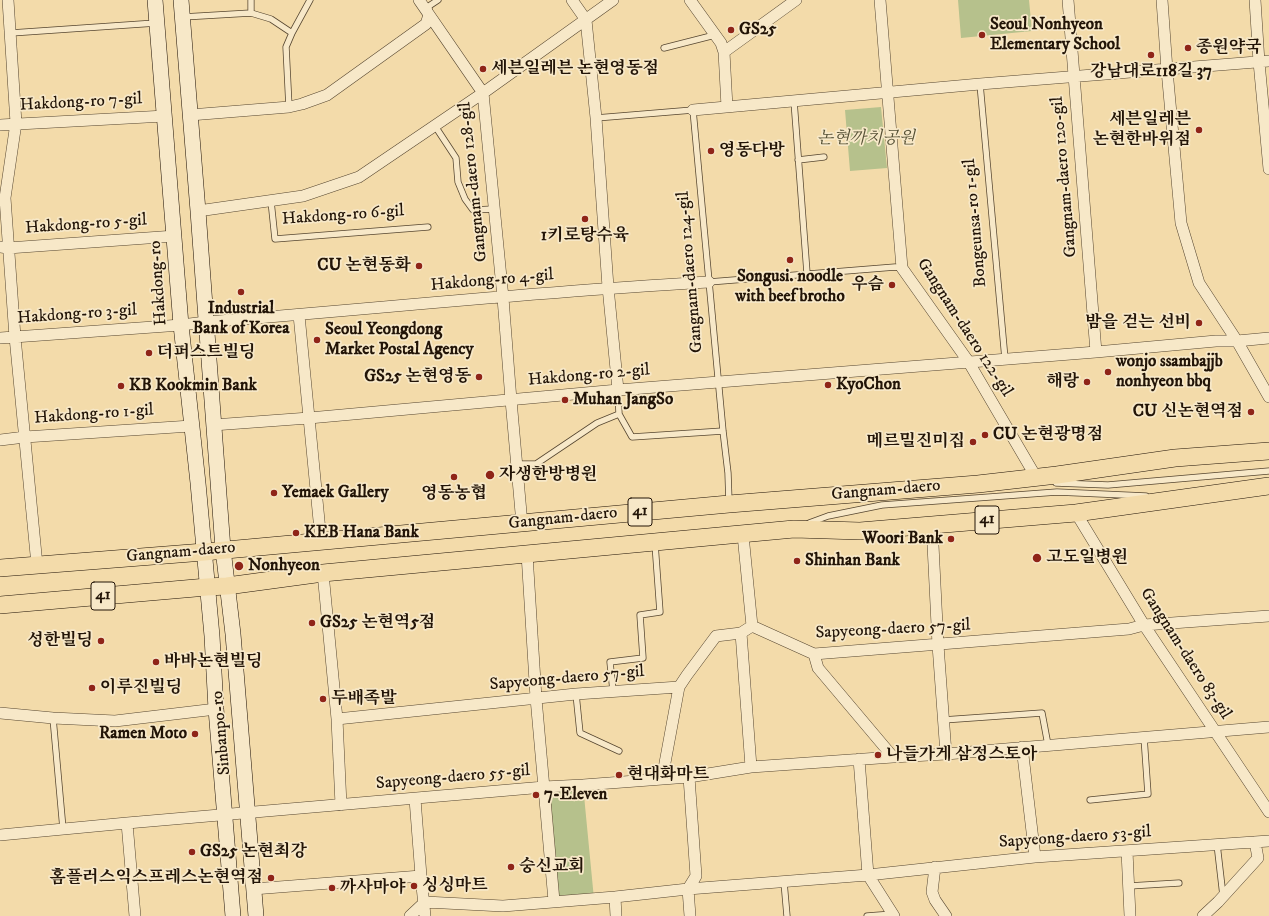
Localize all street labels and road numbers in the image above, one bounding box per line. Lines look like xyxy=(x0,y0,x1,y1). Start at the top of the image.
street label: Hakdong-ro 7-gil xyxy=(19,90,143,116)
street label: Gangnam-daero 120-gil xyxy=(1048,96,1082,258)
street label: Gangnam-daero 128-gil xyxy=(455,101,493,263)
street label: Bongeunsa-ro 1-gil xyxy=(960,158,992,288)
street label: Gangnam-daero 124-gil xyxy=(674,190,708,354)
street label: Hakdong-ro 6-gil xyxy=(281,202,405,230)
street label: Hakdong-ro 5-gil xyxy=(24,211,148,239)
street label: Hakdong-ro xyxy=(146,240,172,326)
street label: Gangnam-daero 122-gil xyxy=(912,255,1016,401)
street label: Hakdong-ro 4-gil xyxy=(430,265,554,297)
street label: Hakdong-ro 3-gil xyxy=(17,301,137,329)
street label: Hakdong-ro 2-gil xyxy=(527,361,651,391)
street label: Hakdong-ro 1-gil xyxy=(34,401,154,429)
street label: Gangnam-daero xyxy=(831,476,941,506)
road number: 41 xyxy=(628,498,652,526)
street label: Gangnam-daero xyxy=(508,503,618,535)
road number: 41 xyxy=(975,506,999,534)
street label: Gangnam-daero xyxy=(126,538,236,568)
road number: 41 xyxy=(91,582,115,610)
street label: Gangnam-daero 83-gil xyxy=(1135,584,1235,724)
street label: Sapyeong-daero 57-gil xyxy=(815,616,971,644)
street label: Sapyeong-daero 57-gil xyxy=(489,662,645,696)
street label: Sinbanpo-ro xyxy=(208,690,236,776)
street label: Sapyeong-daero 55-gil xyxy=(375,761,531,795)
street label: Sapyeong-daero 53-gil xyxy=(998,823,1152,853)

